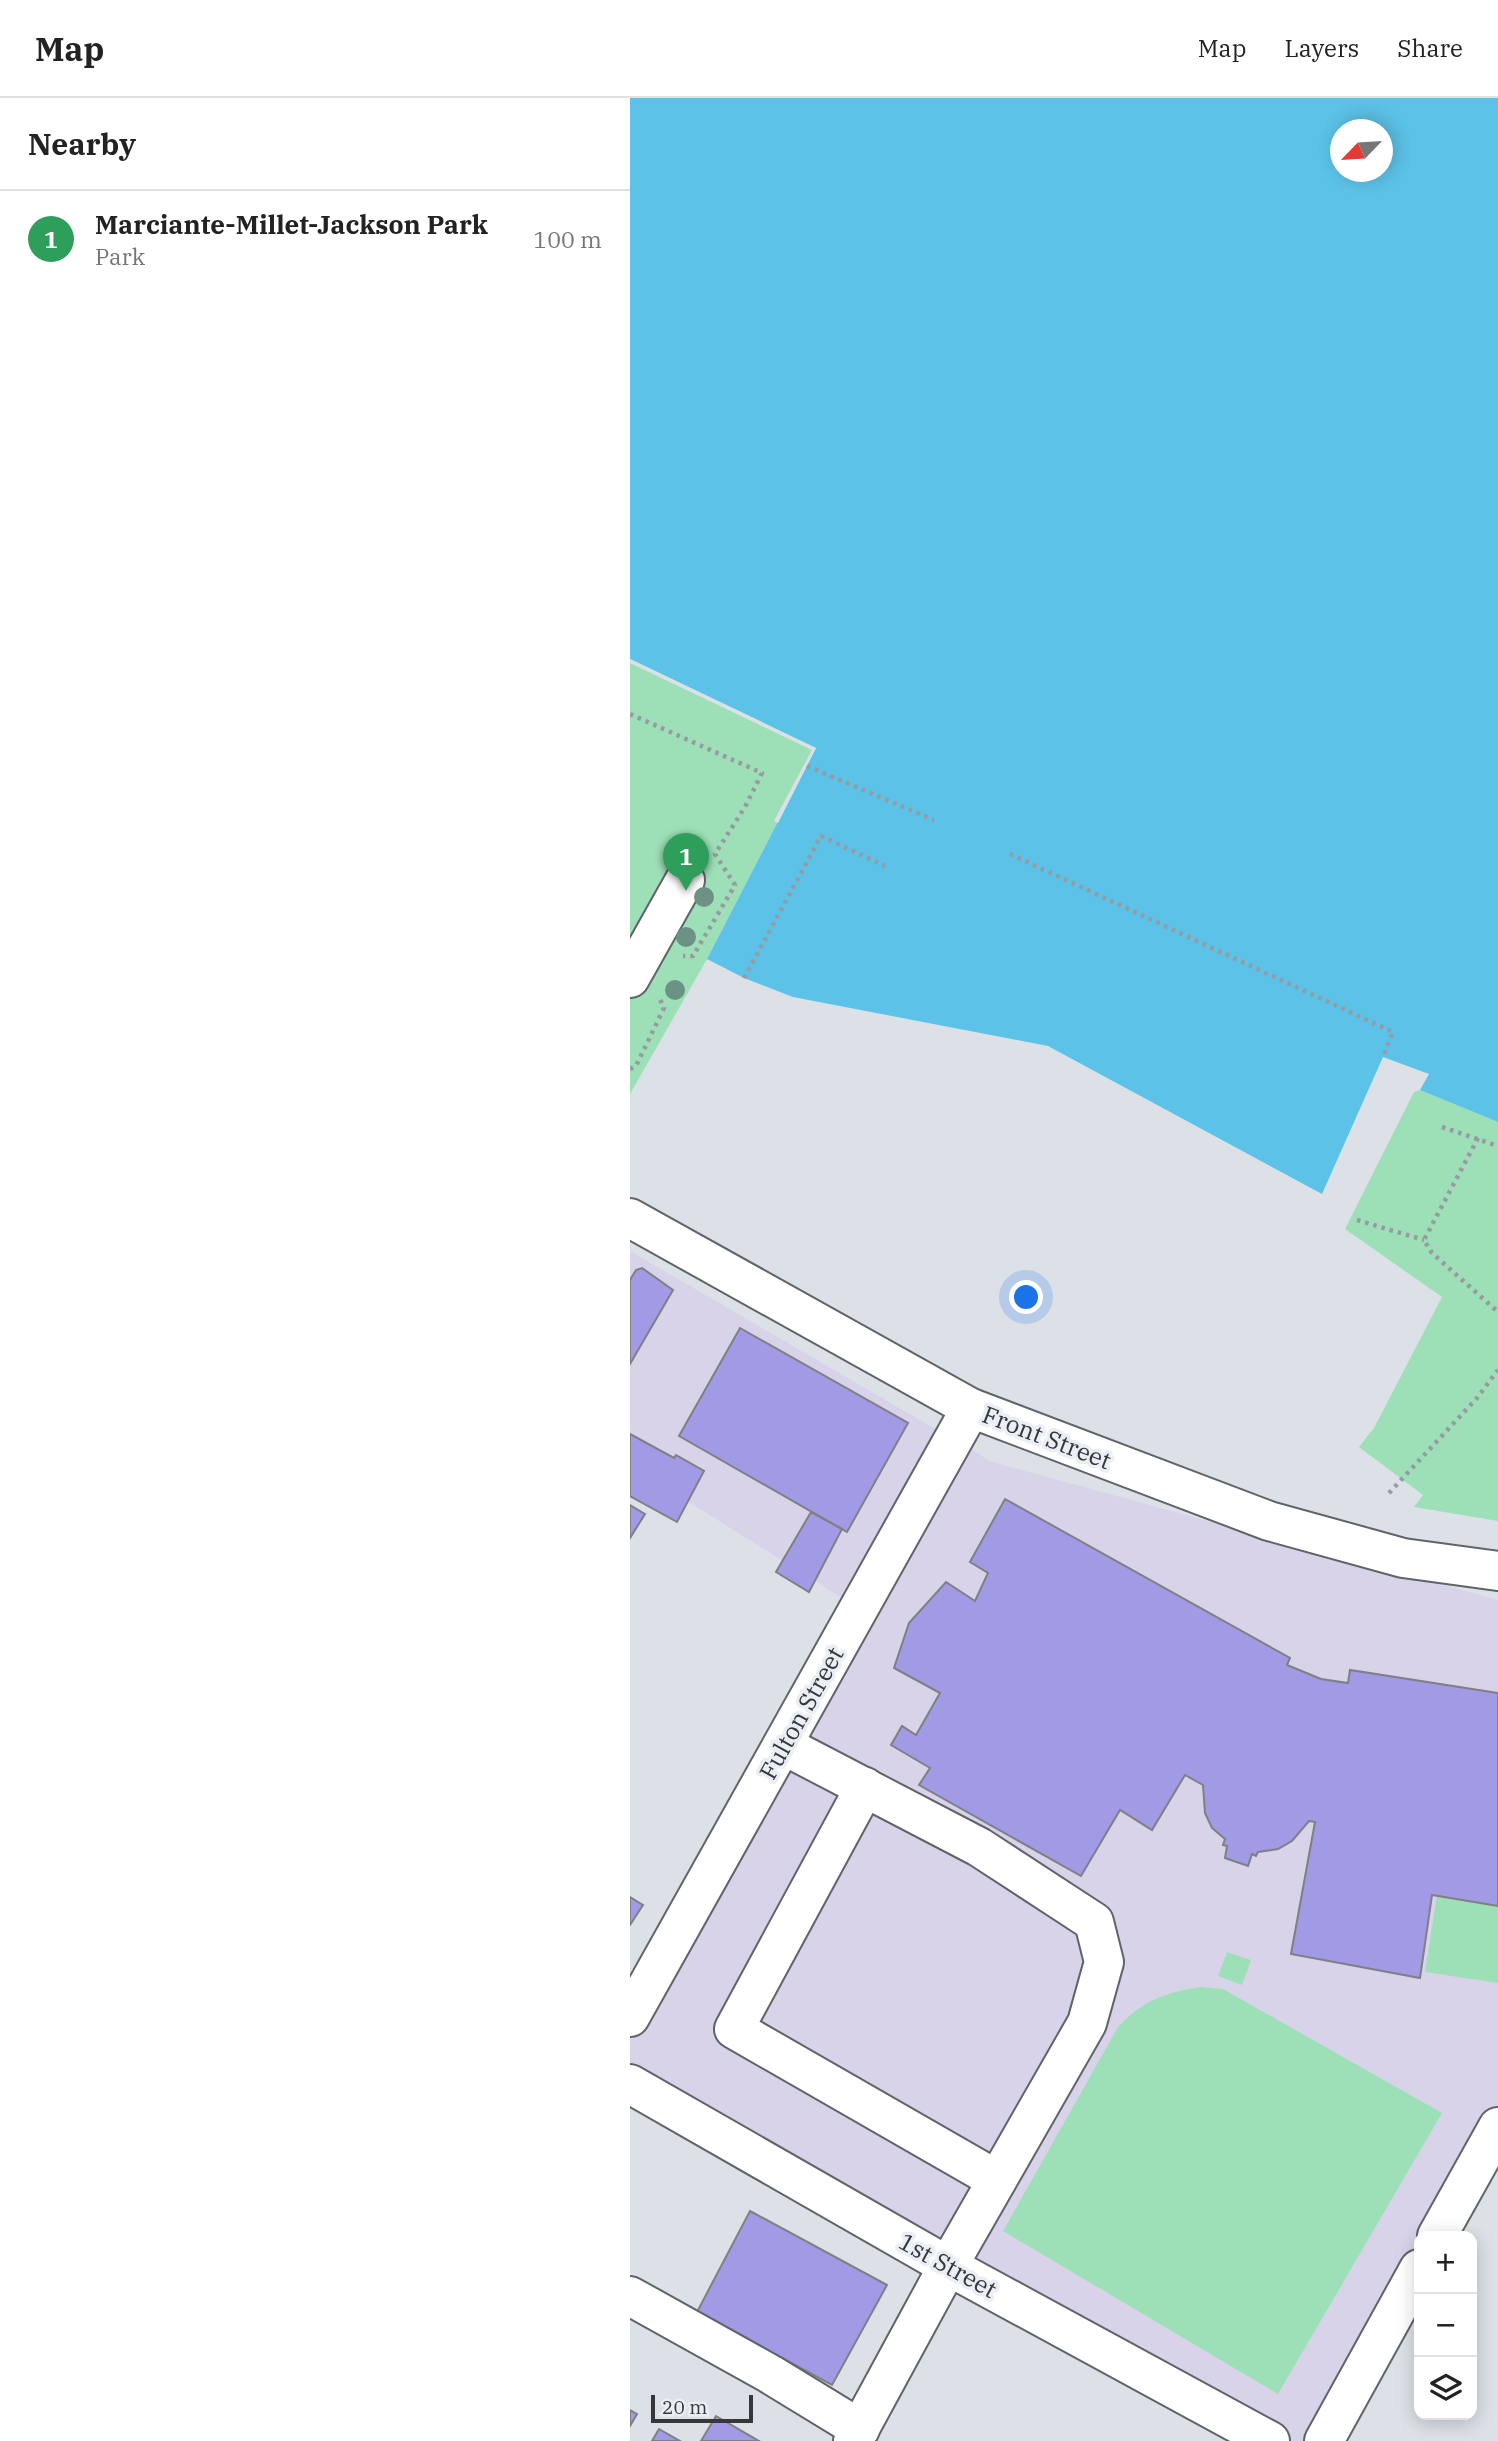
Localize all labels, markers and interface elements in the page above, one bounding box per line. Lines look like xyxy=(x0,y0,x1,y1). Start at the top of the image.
text: Map xyxy=(35,27,104,70)
text: Map xyxy=(1198,32,1246,64)
text: Layers xyxy=(1284,32,1359,64)
text: Share xyxy=(1397,32,1463,64)
north arrow xyxy=(1330,119,1393,182)
text: Nearby xyxy=(28,124,136,163)
text: Marciante-Millet-Jackson Park xyxy=(95,207,488,241)
text: 1 xyxy=(44,224,58,254)
text: 100 m xyxy=(533,224,602,254)
text: Park xyxy=(95,241,145,271)
pin: 1 xyxy=(663,833,709,891)
your location xyxy=(1009,1280,1043,1314)
street label: Front Street xyxy=(978,1398,1116,1476)
street label: Fulton Street xyxy=(751,1641,851,1785)
street label: 1st Street xyxy=(893,2225,1003,2305)
map controls xyxy=(1414,2231,1477,2420)
button: + xyxy=(1414,2231,1477,2294)
button: − xyxy=(1414,2294,1477,2357)
button: layers xyxy=(1414,2357,1477,2420)
scale bar xyxy=(651,2392,752,2424)
text: 20 m xyxy=(662,2395,707,2419)

